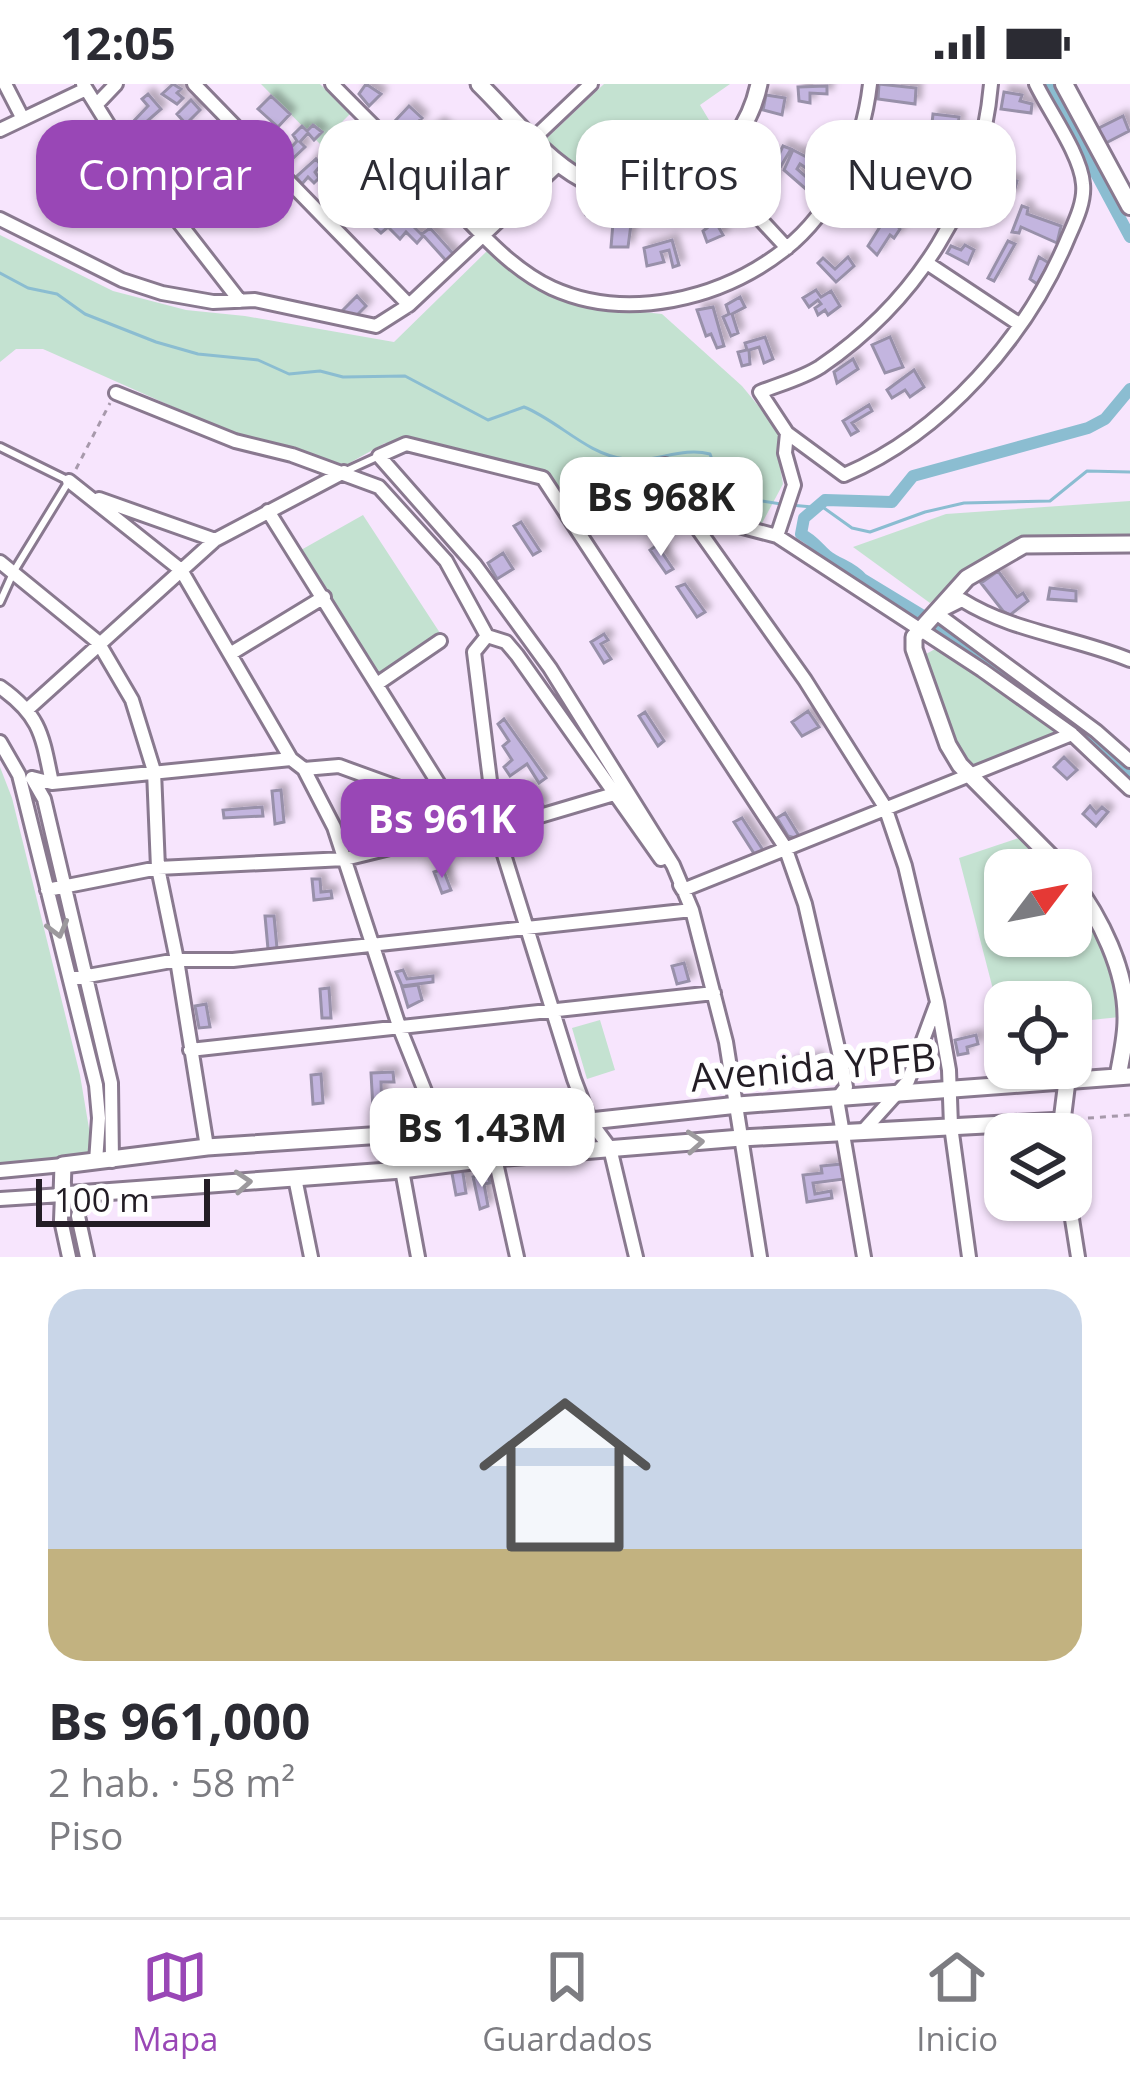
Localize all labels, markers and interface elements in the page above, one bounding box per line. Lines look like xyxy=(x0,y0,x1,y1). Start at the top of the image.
text: 12:05 xyxy=(60,12,176,73)
chip: Comprar xyxy=(36,120,294,228)
chip: Alquilar xyxy=(318,120,552,228)
chip: Filtros xyxy=(576,120,781,228)
chip: Nuevo xyxy=(805,120,1016,228)
pin: Bs 968K xyxy=(550,457,772,559)
text: Bs 968K xyxy=(587,469,735,522)
pin: Bs 961K xyxy=(331,779,553,881)
text: Bs 961K xyxy=(368,791,516,844)
north arrow xyxy=(984,849,1092,957)
map controls xyxy=(984,849,1092,1221)
one-way arrow xyxy=(43,918,68,939)
button: locate xyxy=(984,981,1092,1089)
street label: Avenida YPFB xyxy=(688,1028,938,1103)
pin: Bs 1.43M xyxy=(358,1088,606,1190)
text: Bs 1.43M xyxy=(397,1100,567,1153)
button: layers xyxy=(984,1113,1092,1221)
one-way arrow xyxy=(686,1129,705,1155)
one-way arrow xyxy=(234,1170,253,1195)
scale bar xyxy=(36,1173,210,1226)
text: 100 m xyxy=(54,1177,150,1222)
icon: home xyxy=(457,1367,673,1583)
text: Bs 961,000 xyxy=(48,1685,310,1755)
text: 2 hab. · 58 m² xyxy=(48,1755,295,1808)
text: Piso xyxy=(48,1808,123,1861)
tab: Mapa xyxy=(132,1944,218,2061)
tab: Guardados xyxy=(482,1944,653,2061)
tab: Inicio xyxy=(916,1944,998,2061)

